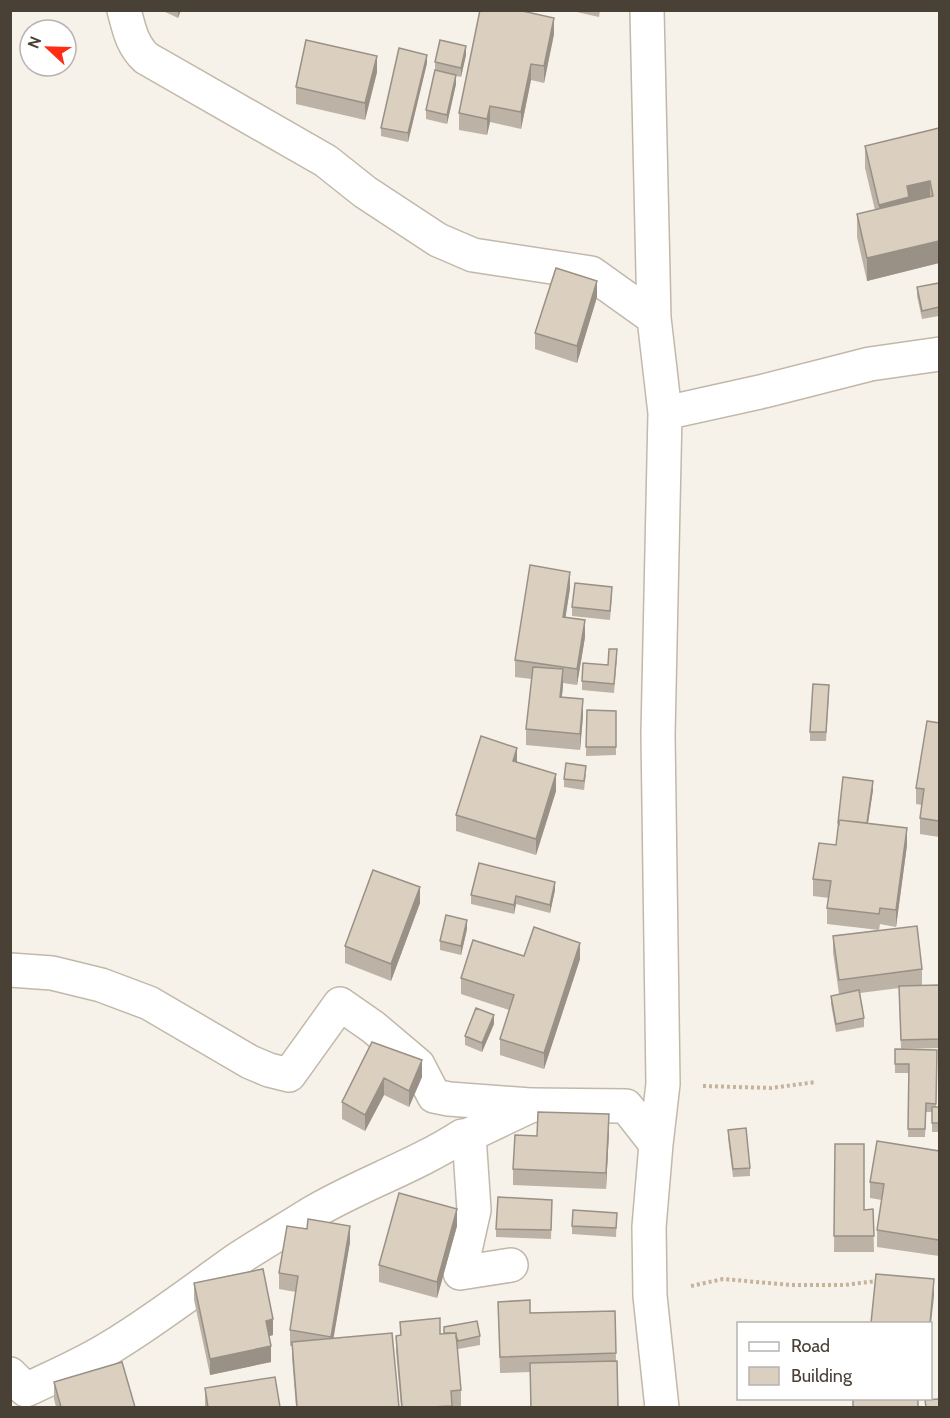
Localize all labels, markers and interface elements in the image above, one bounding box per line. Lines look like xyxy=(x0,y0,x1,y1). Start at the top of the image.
north arrow xyxy=(18,18,78,78)
text: N xyxy=(24,34,45,51)
legend xyxy=(737,1322,932,1400)
text: Road xyxy=(791,1335,830,1357)
text: Building xyxy=(791,1365,853,1387)

